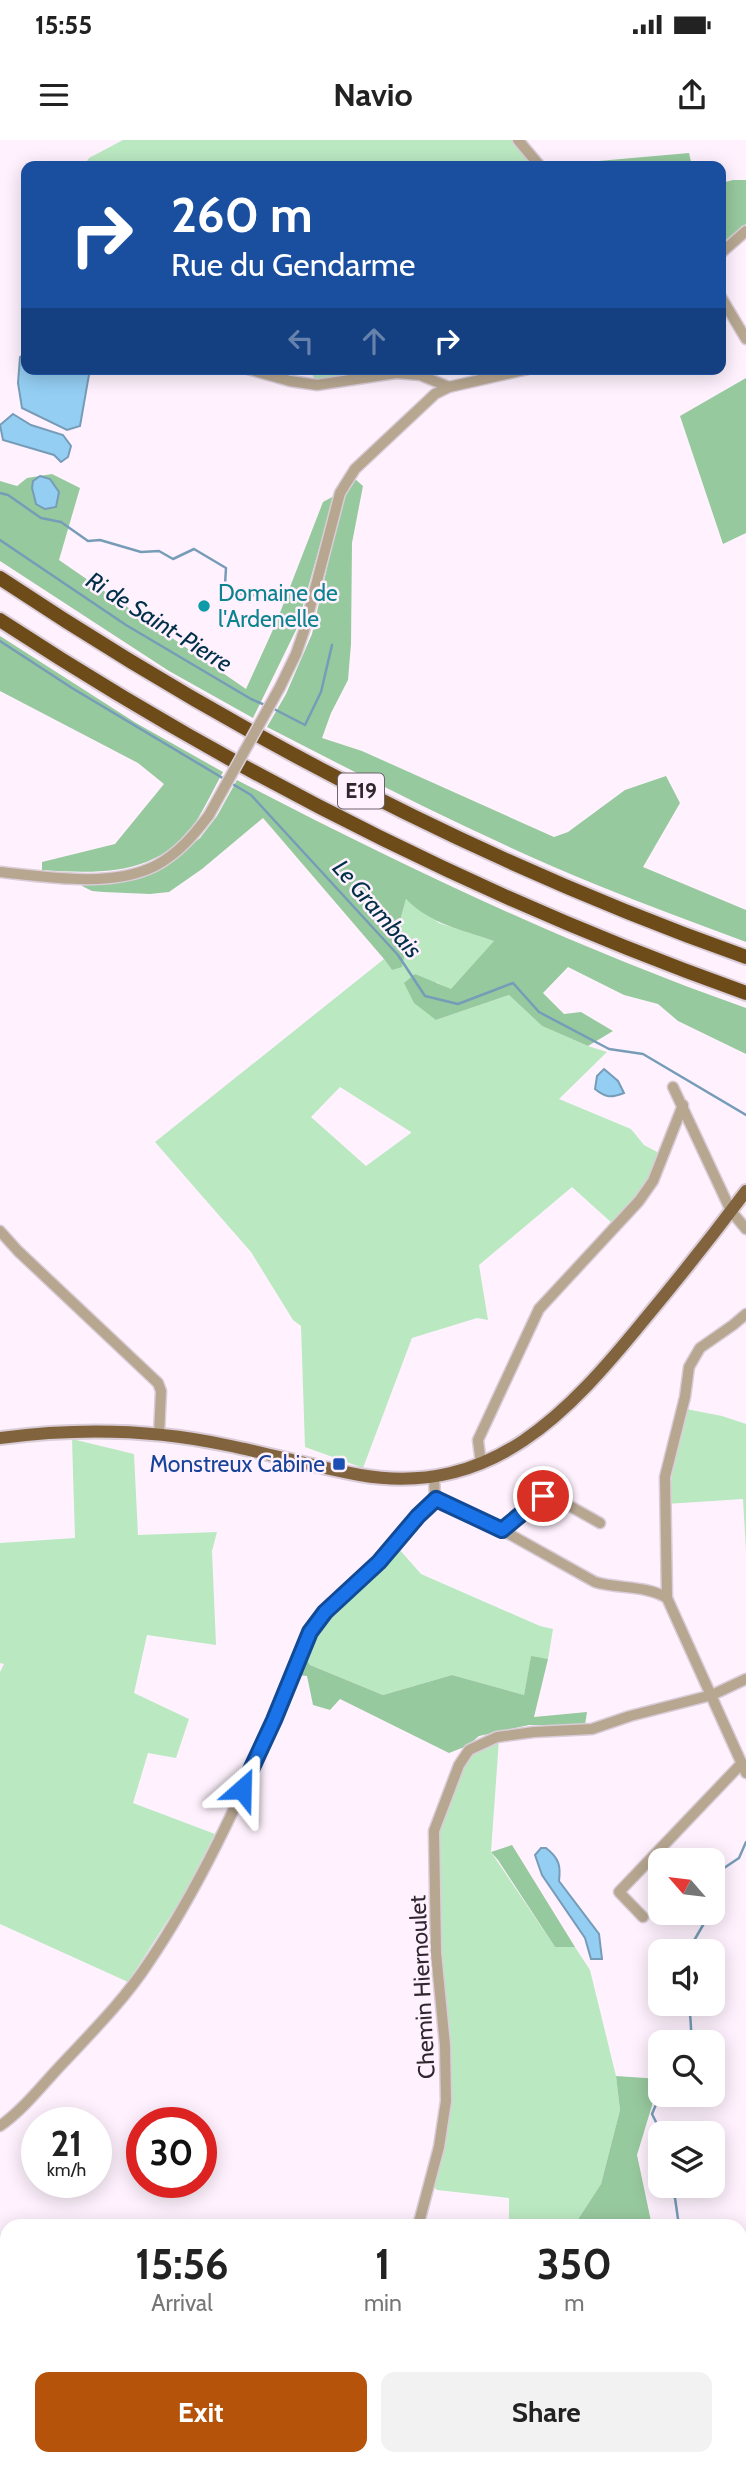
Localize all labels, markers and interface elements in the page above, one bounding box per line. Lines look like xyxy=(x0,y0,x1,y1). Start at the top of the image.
text: 15:55 xyxy=(35,9,92,41)
text: Navio xyxy=(333,75,413,114)
icon: menu xyxy=(35,76,73,114)
icon: share xyxy=(673,76,711,114)
text: 260 m xyxy=(171,185,313,244)
icon: right xyxy=(56,189,147,280)
text: Rue du Gendarme xyxy=(171,245,415,284)
icon: left xyxy=(282,322,320,360)
icon: ahead xyxy=(355,322,393,360)
icon: right xyxy=(428,322,466,360)
water label: Ri de Saint-Pierre xyxy=(81,565,237,678)
place label: Domaine de l'Ardenelle xyxy=(218,579,338,633)
marker: Domaine de l'Ardenelle xyxy=(196,598,212,614)
road number: E19 xyxy=(338,774,384,808)
water label: Le Grambais xyxy=(327,854,428,964)
place label: Monstreux Cabine xyxy=(149,1450,325,1478)
marker: Monstreux Cabine xyxy=(331,1456,347,1472)
pin xyxy=(513,1466,573,1526)
icon: arrive xyxy=(524,1477,562,1515)
position arrow xyxy=(205,1752,279,1826)
north arrow xyxy=(648,1848,724,1925)
map controls xyxy=(648,1848,725,2198)
street label: Chemin Hiernoulet xyxy=(403,1894,441,2080)
button: sound xyxy=(648,1939,725,2016)
button: search xyxy=(648,2030,725,2107)
speed limit sign: 30 xyxy=(126,2107,217,2198)
button: layers xyxy=(648,2121,725,2198)
text: 21 xyxy=(51,2122,82,2165)
text: km/h xyxy=(47,2159,86,2181)
text: 15:56 xyxy=(135,2238,229,2290)
text: 1 xyxy=(375,2238,391,2290)
text: 350 xyxy=(537,2238,612,2290)
text: Arrival xyxy=(151,2289,213,2317)
text: min xyxy=(364,2289,402,2317)
text: m xyxy=(564,2289,584,2317)
button: Exit xyxy=(35,2372,367,2452)
button: Share xyxy=(381,2372,712,2452)

